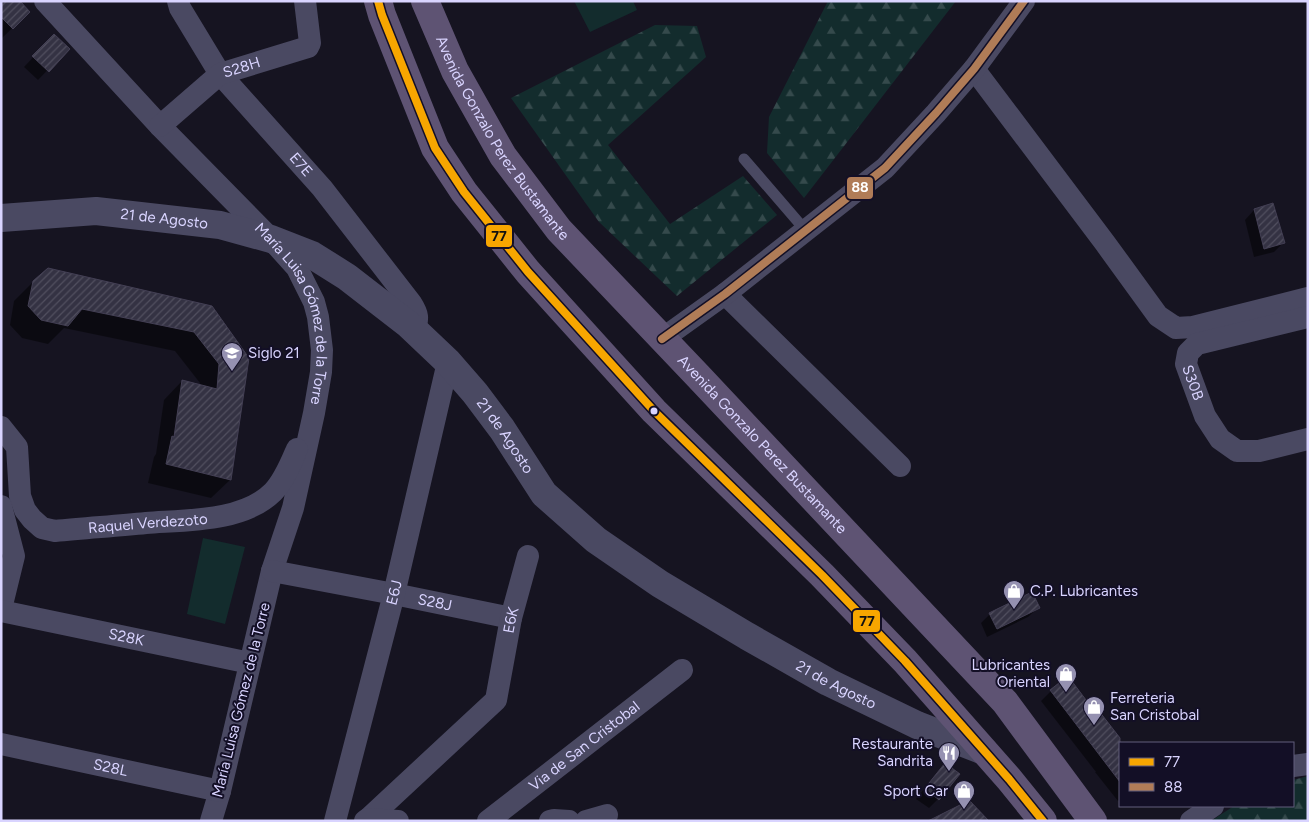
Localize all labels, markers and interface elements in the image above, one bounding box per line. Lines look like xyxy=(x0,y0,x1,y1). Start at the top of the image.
street label: Avenida Gonzalo Perez Bustamante xyxy=(432,33,573,244)
street label: S28H xyxy=(221,53,262,82)
street label: E7E xyxy=(286,149,316,180)
line badge: 88 xyxy=(846,176,874,200)
text: 88 xyxy=(851,179,869,196)
street label: 21 de Agosto xyxy=(120,205,209,233)
street label: María Luisa Gómez de la Torre xyxy=(251,219,331,406)
line badge: 77 xyxy=(485,224,513,248)
text: 77 xyxy=(491,228,507,245)
school or university icon: Siglo 21 xyxy=(220,341,244,372)
place label: Siglo 21 xyxy=(248,344,300,362)
street label: Avenida Gonzalo Perez Bustamante xyxy=(674,351,851,537)
street label: S30B xyxy=(1178,363,1207,403)
street label: 21 de Agosto xyxy=(473,394,538,477)
unlabelled marker xyxy=(649,406,659,416)
street label: Raquel Verdezoto xyxy=(87,509,209,537)
street label: E6J xyxy=(382,578,406,607)
shop icon: C.P. Lubricantes xyxy=(1002,579,1026,610)
place label: C.P. Lubricantes xyxy=(1030,582,1138,600)
street label: S28J xyxy=(416,590,454,615)
street label: María Luisa Gómez de la Torre xyxy=(208,601,274,799)
street label: E6K xyxy=(499,604,523,635)
line badge: 77 xyxy=(852,609,881,633)
text: 77 xyxy=(859,613,875,630)
street label: S28K xyxy=(107,625,147,650)
place label: Lubricantes Oriental xyxy=(972,656,1050,691)
street label: 21 de Agosto xyxy=(793,657,879,713)
shop icon: Lubricantes Oriental xyxy=(1054,662,1078,693)
place label: Ferreteria San Cristobal xyxy=(1110,689,1199,724)
shop icon: Ferreteria San Cristobal xyxy=(1082,695,1106,726)
street label: Via de San Cristobal xyxy=(525,697,643,795)
place label: Restaurante Sandrita xyxy=(852,735,933,770)
restaurant icon: Restaurante Sandrita xyxy=(937,741,961,772)
legend xyxy=(1119,742,1294,807)
text: 77 xyxy=(1164,753,1180,771)
street label: S28L xyxy=(92,755,130,780)
text: 88 xyxy=(1164,778,1182,796)
shop icon: Sport Car xyxy=(952,779,976,810)
place label: Sport Car xyxy=(883,782,948,800)

